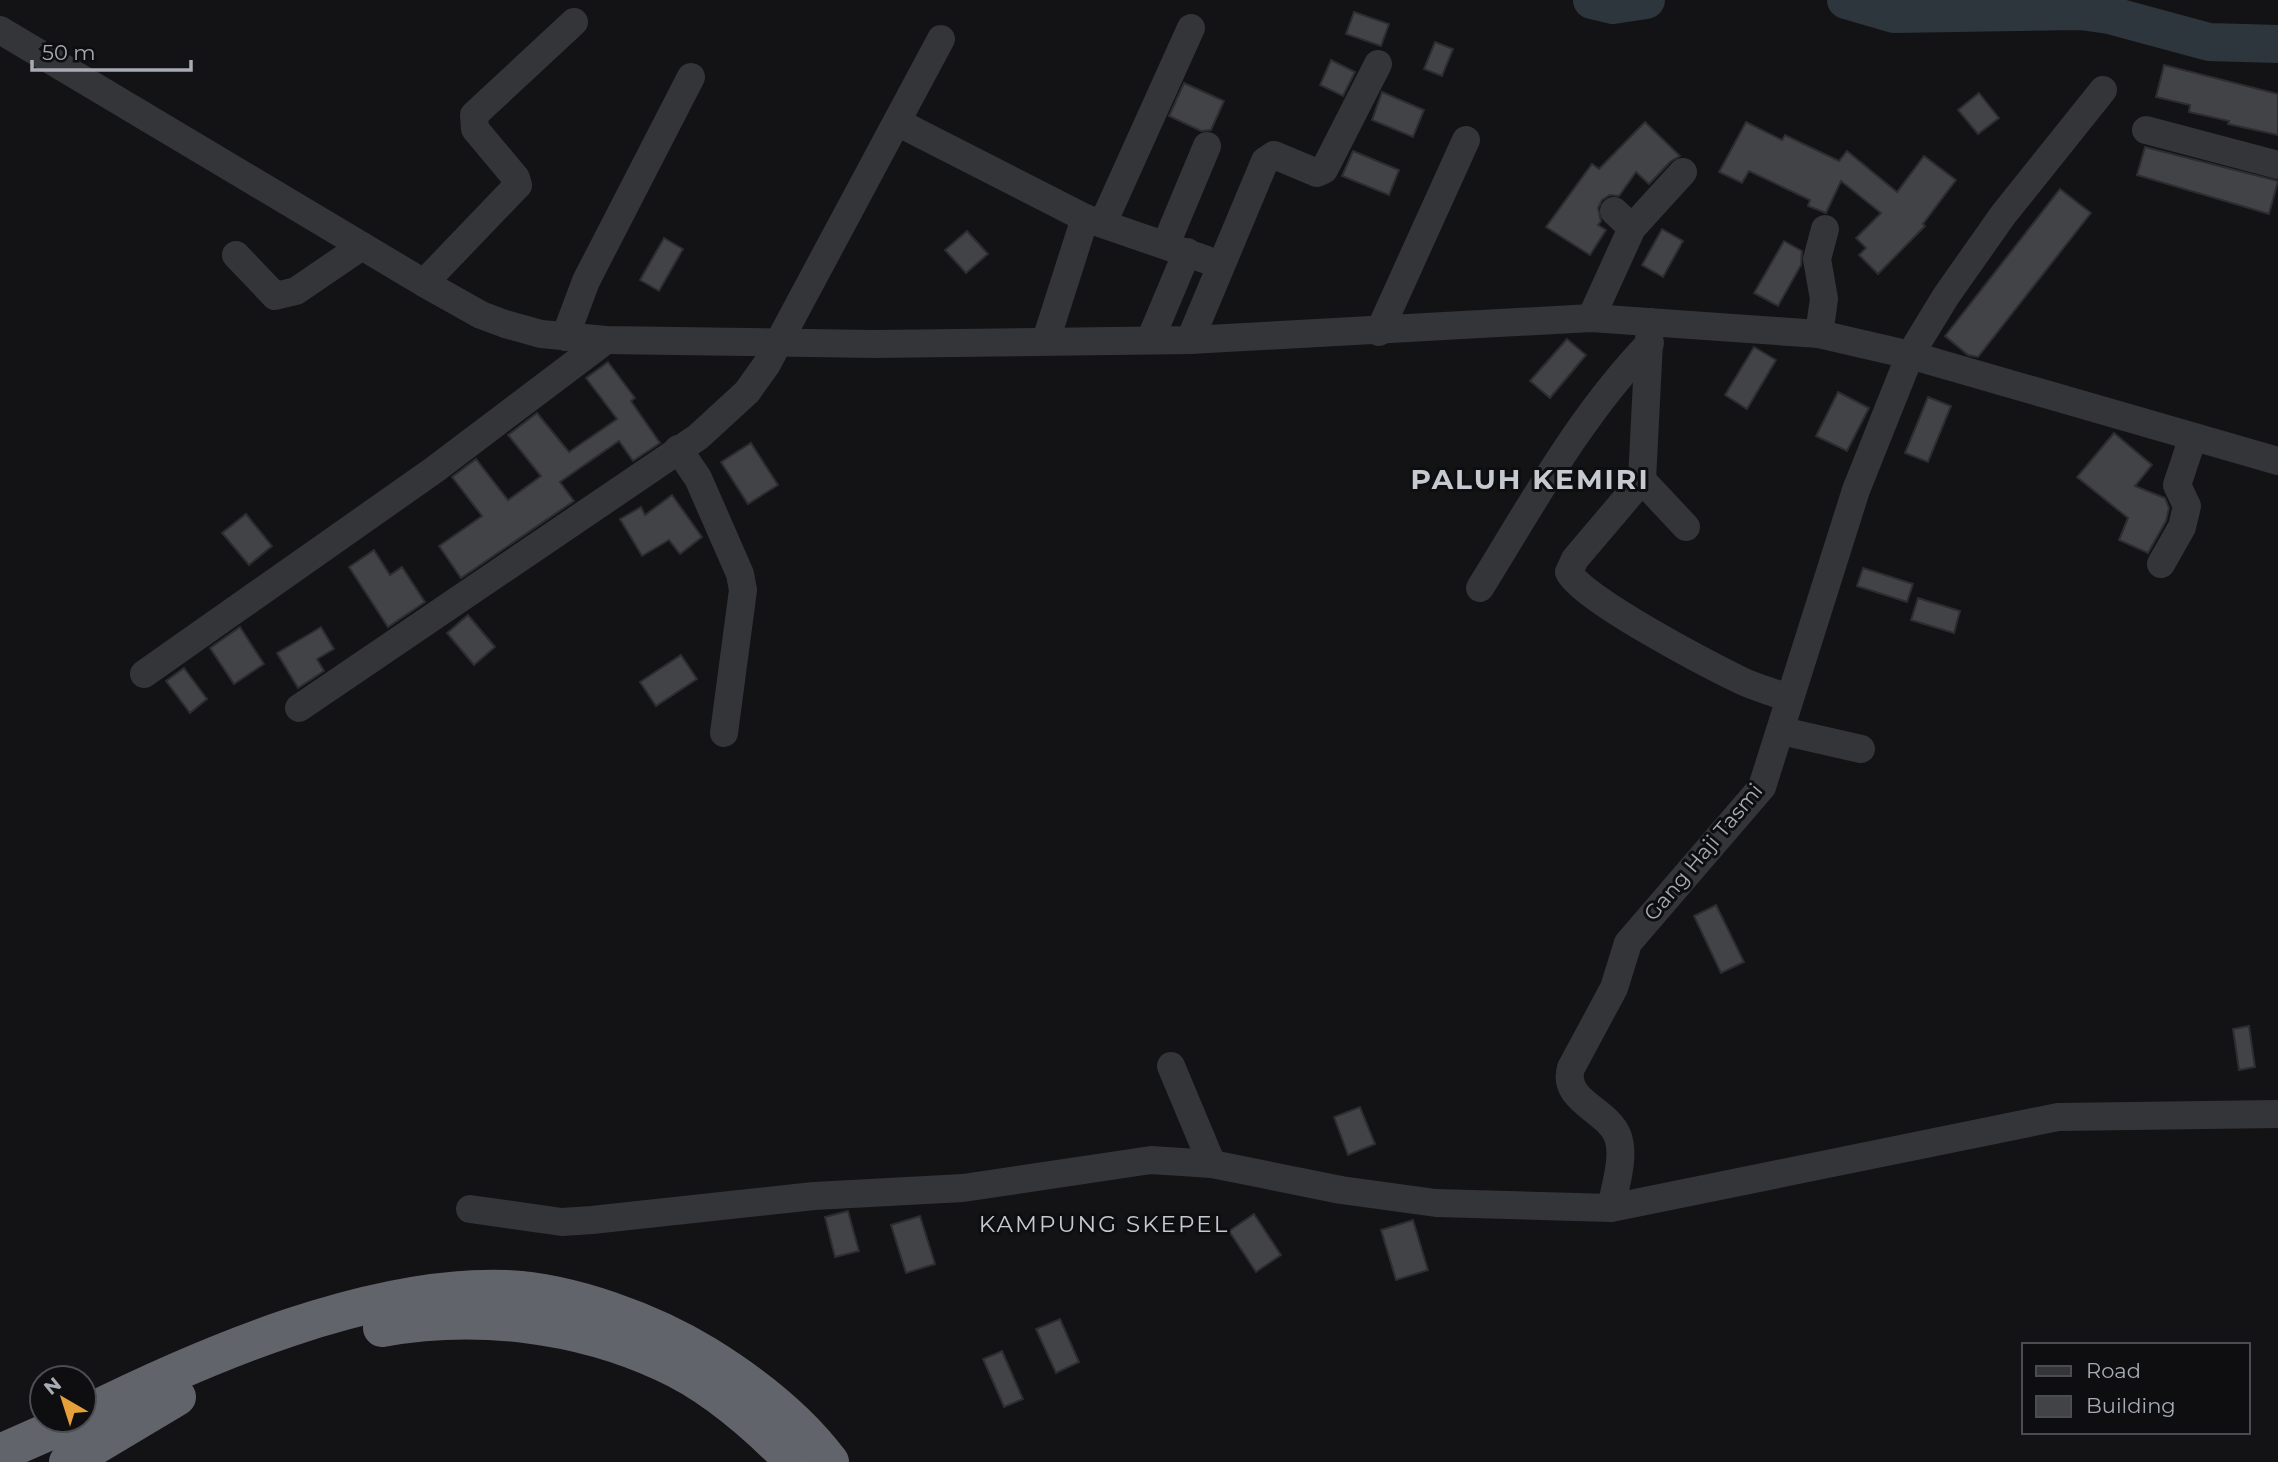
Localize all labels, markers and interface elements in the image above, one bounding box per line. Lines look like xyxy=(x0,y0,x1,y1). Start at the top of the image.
scale bar xyxy=(32,28,191,72)
text: 50 m xyxy=(42,40,96,65)
district label: PALUH KEMIRI xyxy=(1410,462,1650,496)
street label: Gang Haji Tasmi xyxy=(1638,778,1768,926)
district label: KAMPUNG SKEPEL xyxy=(979,1210,1229,1238)
legend xyxy=(2022,1343,2250,1434)
text: Road xyxy=(2086,1358,2141,1383)
north arrow xyxy=(28,1364,98,1434)
text: N xyxy=(39,1372,66,1400)
text: Building xyxy=(2086,1393,2176,1418)

